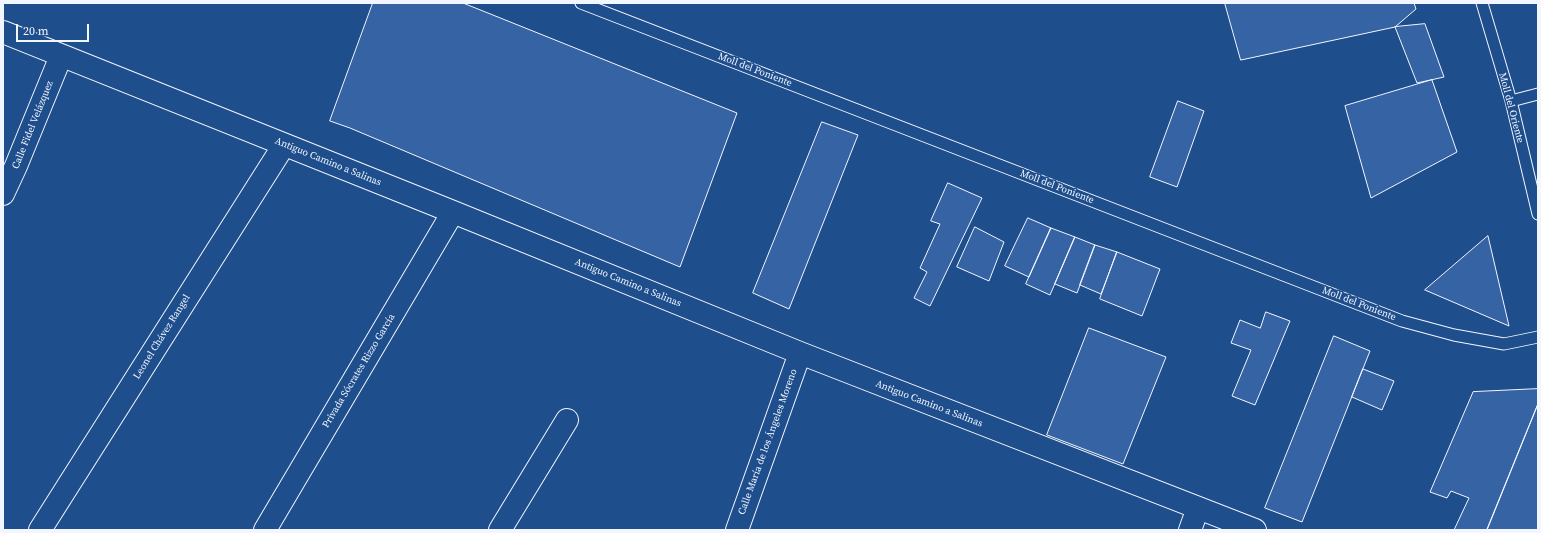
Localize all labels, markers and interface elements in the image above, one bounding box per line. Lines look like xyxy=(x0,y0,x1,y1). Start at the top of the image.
scale bar xyxy=(18,16,91,42)
text: 20 m xyxy=(23,23,49,39)
street label: Moll del Poniente xyxy=(716,50,794,90)
street label: Moll del Oriente xyxy=(1496,72,1526,144)
street label: Calle Fidel Velázquez xyxy=(10,79,56,171)
street label: Antiguo Camino a Salinas xyxy=(273,135,383,189)
street label: Moll del Poniente xyxy=(1018,167,1096,207)
street label: Antiguo Camino a Salinas xyxy=(573,256,683,310)
street label: Moll del Poniente xyxy=(1320,284,1398,324)
street label: Leonel Chávez Rangel xyxy=(131,292,193,382)
street label: Privada Sócrates Rizzo García xyxy=(320,312,398,430)
street label: Calle María de los Ángeles Moreno xyxy=(736,368,800,516)
street label: Antiguo Camino a Salinas xyxy=(874,378,984,430)

